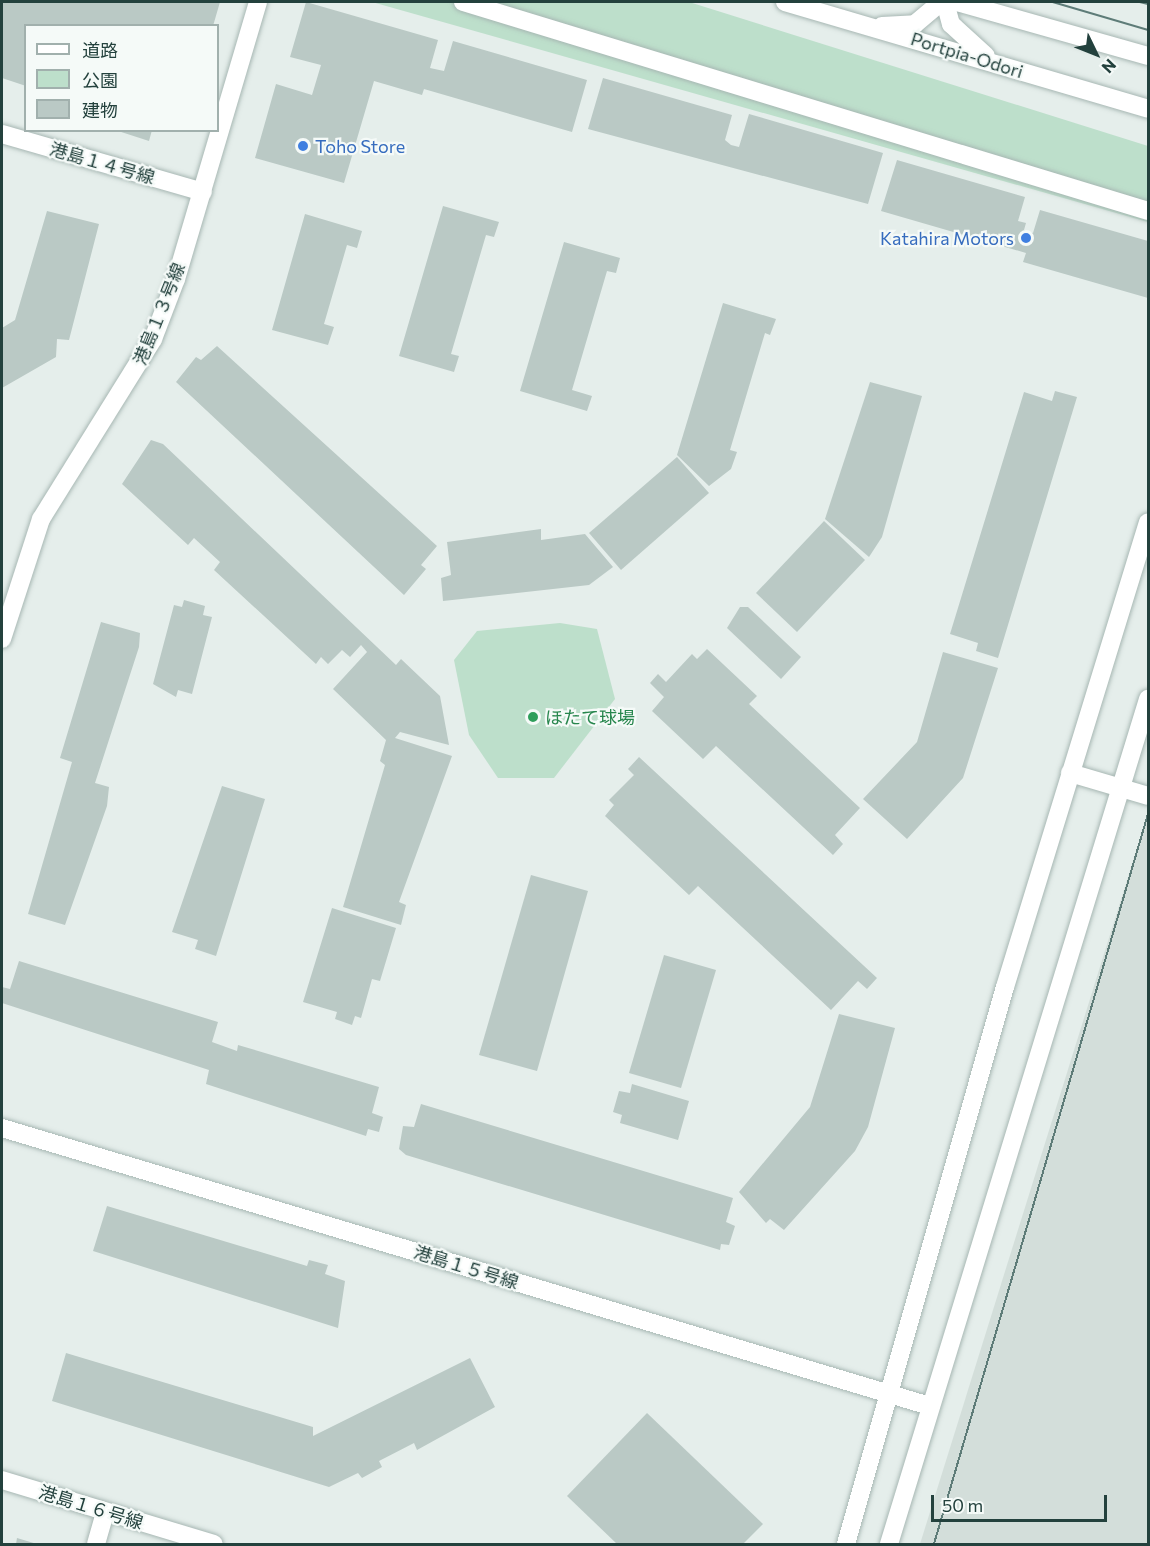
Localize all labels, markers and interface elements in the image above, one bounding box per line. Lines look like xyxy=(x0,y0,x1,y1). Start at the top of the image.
legend xyxy=(24,24,219,132)
north arrow xyxy=(1066,24,1126,84)
street label: Portpia-Odori xyxy=(908,28,1026,82)
text: 道路 xyxy=(82,39,118,61)
text: N xyxy=(1098,56,1121,77)
text: 公園 xyxy=(82,69,118,91)
text: 建物 xyxy=(82,99,118,121)
place label: Toho Store xyxy=(315,135,405,157)
street label: 港島１４号線 xyxy=(47,138,157,188)
marker: Toho Store xyxy=(296,139,310,153)
place label: Katahira Motors xyxy=(880,227,1014,249)
marker: Katahira Motors xyxy=(1019,231,1033,245)
street label: 港島１３号線 xyxy=(129,260,189,368)
place label: ほたて球場 xyxy=(545,706,635,728)
marker: ほたて球場 xyxy=(526,710,540,724)
street label: 港島１５号線 xyxy=(411,1241,521,1293)
street label: 港島１６号線 xyxy=(36,1481,146,1533)
scale bar xyxy=(934,1483,1110,1521)
text: 50 m xyxy=(942,1494,983,1516)

